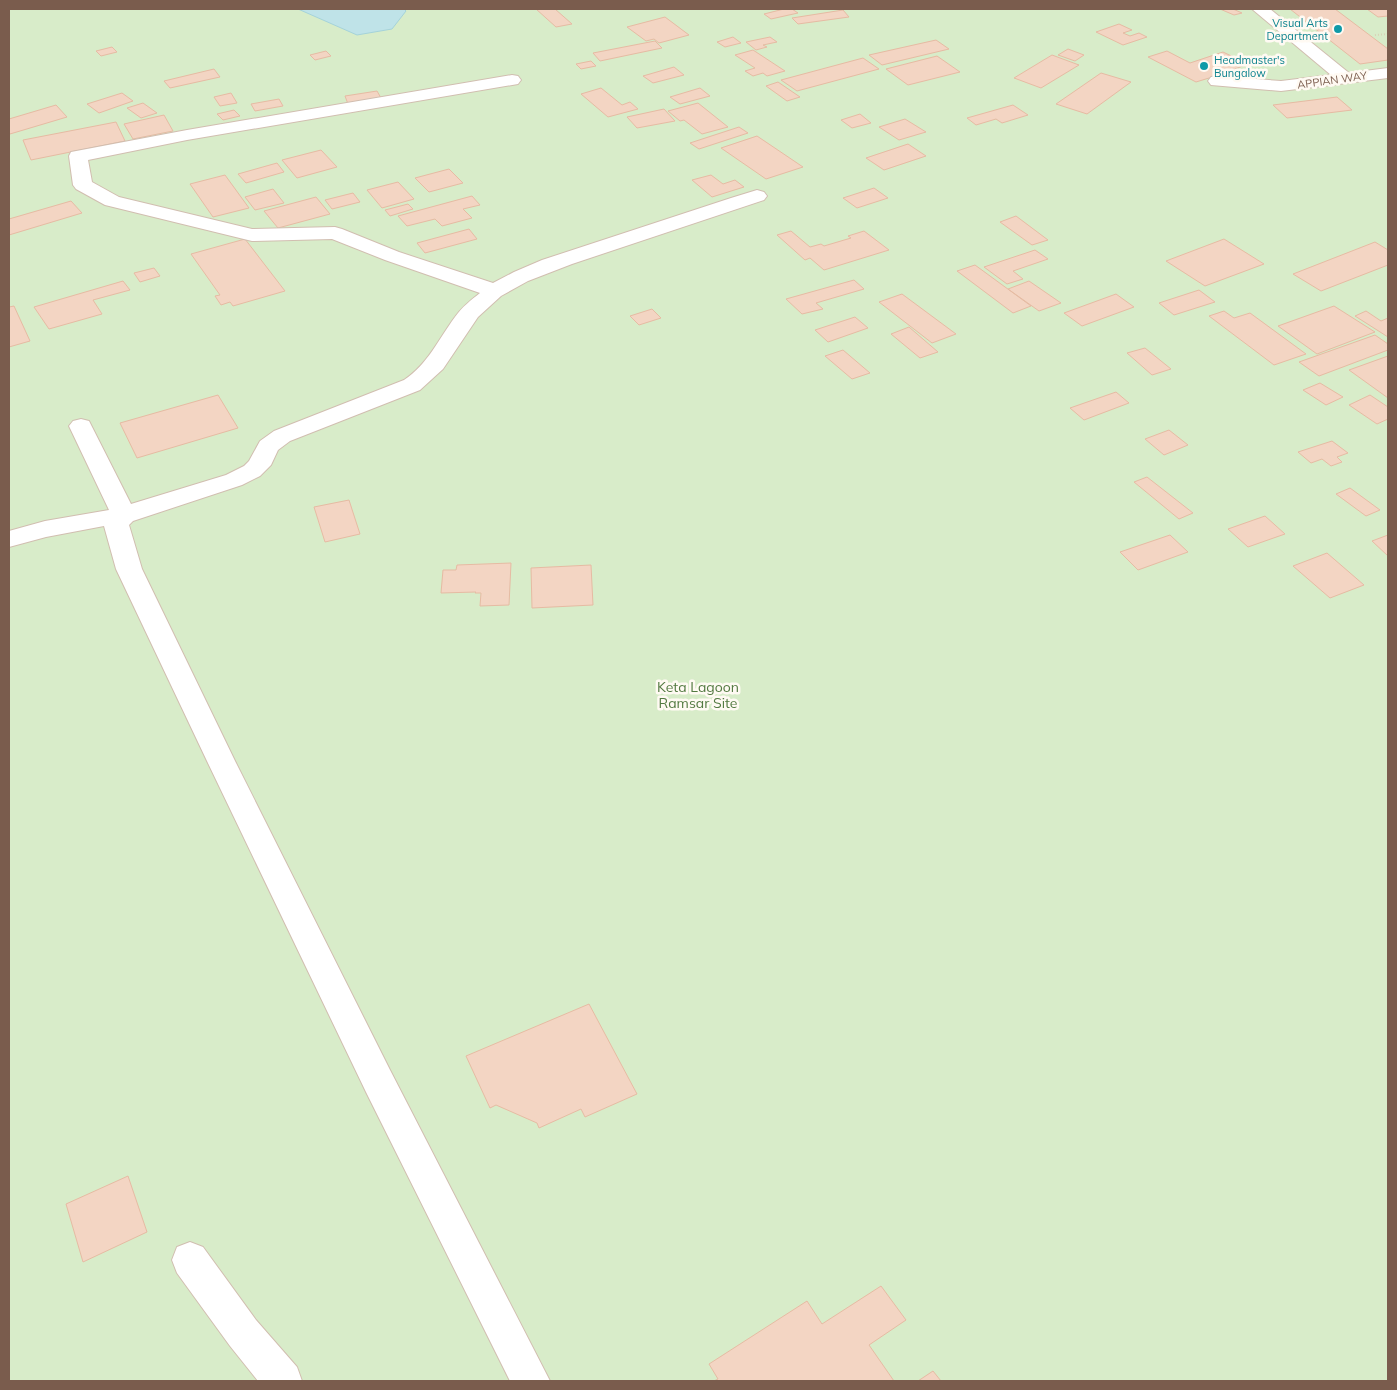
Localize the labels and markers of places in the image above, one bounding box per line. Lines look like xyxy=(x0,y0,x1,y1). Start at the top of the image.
place label: Visual Arts Department xyxy=(1267,16,1328,43)
marker: Visual Arts Department xyxy=(1332,23,1344,35)
place label: Headmaster's Bungalow xyxy=(1214,53,1285,80)
marker: Headmaster's Bungalow xyxy=(1198,60,1210,72)

